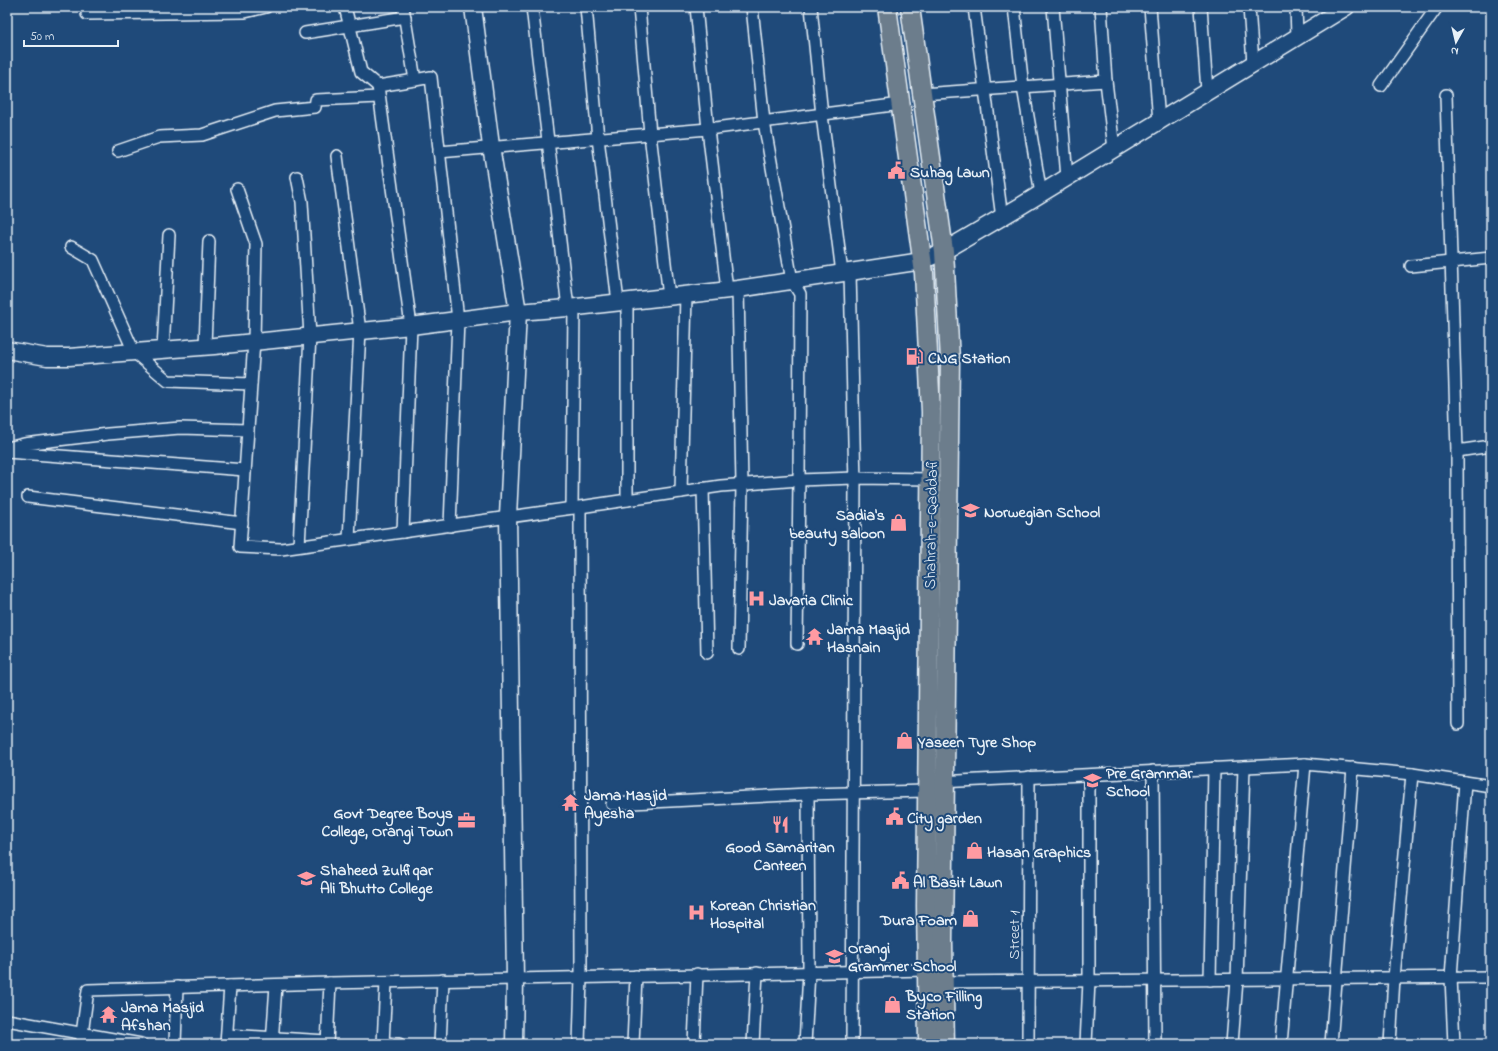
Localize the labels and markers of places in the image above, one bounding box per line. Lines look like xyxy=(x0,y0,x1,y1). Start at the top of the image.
public building icon: Suhag Lawn xyxy=(887,161,907,181)
place label: Suhag Lawn xyxy=(910,161,990,186)
fuel station icon: CNG Station xyxy=(905,347,925,367)
place label: CNG Station xyxy=(928,347,1010,371)
school or university icon: Norwegian School xyxy=(961,501,981,521)
place label: Norwegian School xyxy=(984,501,1100,526)
place label: Sadia's beauty saloon xyxy=(789,504,885,547)
shop icon: Sadia's beauty saloon xyxy=(888,513,908,533)
hospital icon: Javaria Clinic xyxy=(746,589,766,609)
place label: Javaria Clinic xyxy=(769,589,854,613)
place label: Jama Masjid Hasnain xyxy=(827,618,910,660)
temple icon: Jama Masjid Hasnain xyxy=(804,627,824,647)
shop icon: Yaseen Tyre Shop xyxy=(895,731,915,751)
place label: Yaseen Tyre Shop xyxy=(917,731,1036,756)
place label: Pre Grammar School xyxy=(1106,762,1194,804)
school or university icon: Pre Grammar School xyxy=(1083,771,1103,791)
place label: Jama Masjid Ayesha xyxy=(584,784,667,827)
temple icon: Jama Masjid Ayesha xyxy=(561,793,581,813)
place label: Govt Degree Boys College, Orangi Town xyxy=(321,802,453,845)
public building icon: City garden xyxy=(884,807,904,827)
place label: City garden xyxy=(907,807,982,832)
office icon: Govt Degree Boys College, Orangi Town xyxy=(456,811,476,831)
restaurant icon: Good Samaritan Canteen xyxy=(770,815,790,835)
place label: Good Samaritan Canteen xyxy=(725,836,835,878)
shop icon: Hasan Graphics xyxy=(964,841,984,861)
place label: Hasan Graphics xyxy=(987,841,1091,865)
place label: Shaheed Zulfiqar Ali Bhutto College xyxy=(320,859,434,902)
school or university icon: Shaheed Zulfiqar Ali Bhutto College xyxy=(297,868,317,888)
public building icon: Al Basit Lawn xyxy=(890,871,910,891)
place label: Al Basit Lawn xyxy=(913,871,1002,895)
place label: Korean Christian Hospital xyxy=(710,894,816,936)
hospital icon: Korean Christian Hospital xyxy=(687,903,707,923)
place label: Dura Foam xyxy=(879,909,958,933)
shop icon: Dura Foam xyxy=(960,909,980,929)
place label: Orangi Grammer School xyxy=(848,937,957,979)
school or university icon: Orangi Grammer School xyxy=(825,946,845,966)
place label: Byco Filling Station xyxy=(905,985,982,1027)
shop icon: Byco Filling Station xyxy=(883,994,903,1014)
place label: Jama Masjid Afshan xyxy=(121,996,204,1038)
temple icon: Jama Masjid Afshan xyxy=(98,1005,118,1025)

